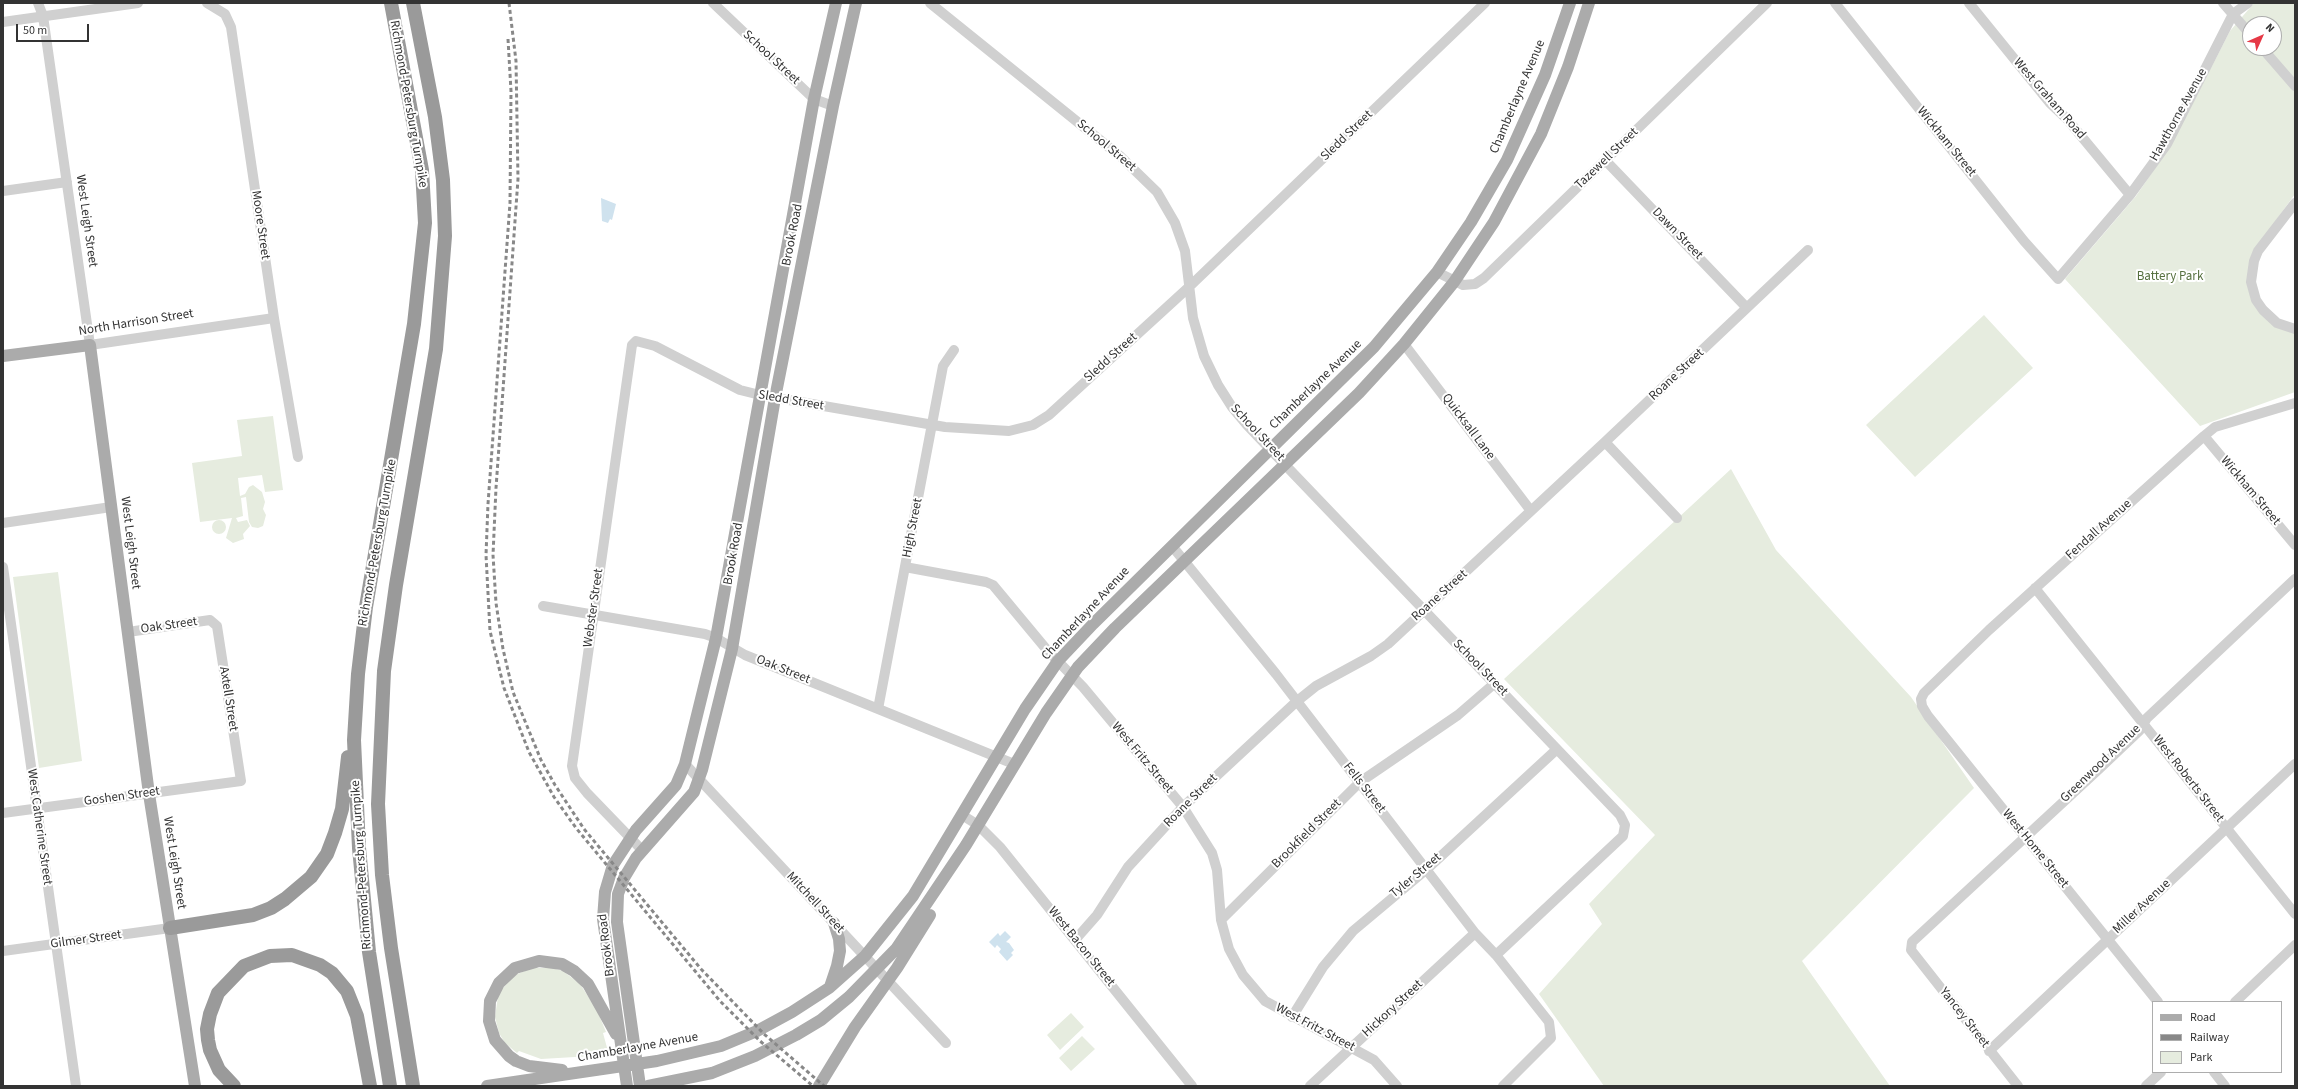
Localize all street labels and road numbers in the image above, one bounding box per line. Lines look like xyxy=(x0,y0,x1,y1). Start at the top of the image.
street label: Richmond-Petersburg Turnpike xyxy=(386,19,430,189)
street label: School Street xyxy=(739,28,803,88)
street label: Chamberlayne Avenue xyxy=(1487,38,1549,156)
street label: West Graham Road xyxy=(2009,55,2089,143)
street label: Hawthorne Avenue xyxy=(2147,66,2211,164)
street label: Wickham Street xyxy=(1913,104,1979,180)
street label: Sledd Street xyxy=(1318,107,1376,165)
street label: School Street xyxy=(1073,117,1139,175)
street label: Tazewell Street xyxy=(1572,125,1642,193)
street label: West Leigh Street xyxy=(72,174,100,268)
street label: Moore Street xyxy=(247,189,273,261)
street label: Brook Road xyxy=(779,203,807,267)
street label: Dawn Street xyxy=(1648,205,1706,263)
street label: North Harrison Street xyxy=(77,306,195,340)
street label: Sledd Street xyxy=(1081,330,1141,386)
street label: Chamberlayne Avenue xyxy=(1267,337,1365,433)
street label: Roane Street xyxy=(1646,346,1708,404)
street label: Sledd Street xyxy=(757,388,825,414)
street label: Quicksall Lane xyxy=(1438,391,1498,463)
street label: School Street xyxy=(1227,401,1287,465)
street label: Wickham Street xyxy=(2217,453,2283,529)
street label: Richmond-Petersburg Turnpike xyxy=(356,458,400,628)
street label: West Leigh Street xyxy=(117,496,143,590)
street label: Fendall Avenue xyxy=(2063,496,2135,564)
street label: High Street xyxy=(900,497,926,559)
street label: Brook Road xyxy=(721,522,747,586)
street label: Chamberlayne Avenue xyxy=(1039,564,1133,664)
street label: Roane Street xyxy=(1409,567,1471,625)
street label: Webster Street xyxy=(581,568,607,648)
street label: Oak Street xyxy=(140,614,198,638)
street label: School Street xyxy=(1449,636,1511,700)
street label: Oak Street xyxy=(754,652,812,688)
street label: Axtell Street xyxy=(215,666,241,732)
street label: West Fritz Street xyxy=(1108,719,1176,797)
street label: Greenwood Avenue xyxy=(2058,722,2144,806)
street label: West Roberts Street xyxy=(2149,732,2227,826)
street label: Fells Street xyxy=(1339,760,1389,816)
street label: West Catherine Street xyxy=(23,768,55,886)
street label: Roane Street xyxy=(1161,771,1221,831)
street label: Richmond-Petersburg Turnpike xyxy=(348,780,376,950)
street label: Goshen Street xyxy=(83,784,161,810)
street label: Brookfield Street xyxy=(1269,796,1345,872)
street label: West Home Street xyxy=(1998,806,2072,892)
street label: West Leigh Street xyxy=(159,816,189,910)
street label: Tyler Street xyxy=(1387,850,1445,902)
street label: Mitchell Street xyxy=(783,869,847,937)
street label: Miller Avenue xyxy=(2110,876,2174,938)
street label: West Bacon Street xyxy=(1044,904,1118,990)
street label: Brook Road xyxy=(595,913,619,977)
street label: Gilmer Street xyxy=(50,927,122,953)
street label: Hickory Street xyxy=(1360,977,1426,1041)
street label: Yancey Street xyxy=(1936,985,1992,1051)
street label: West Fritz Street xyxy=(1273,1001,1357,1055)
street label: Chamberlayne Avenue xyxy=(577,1030,699,1066)

